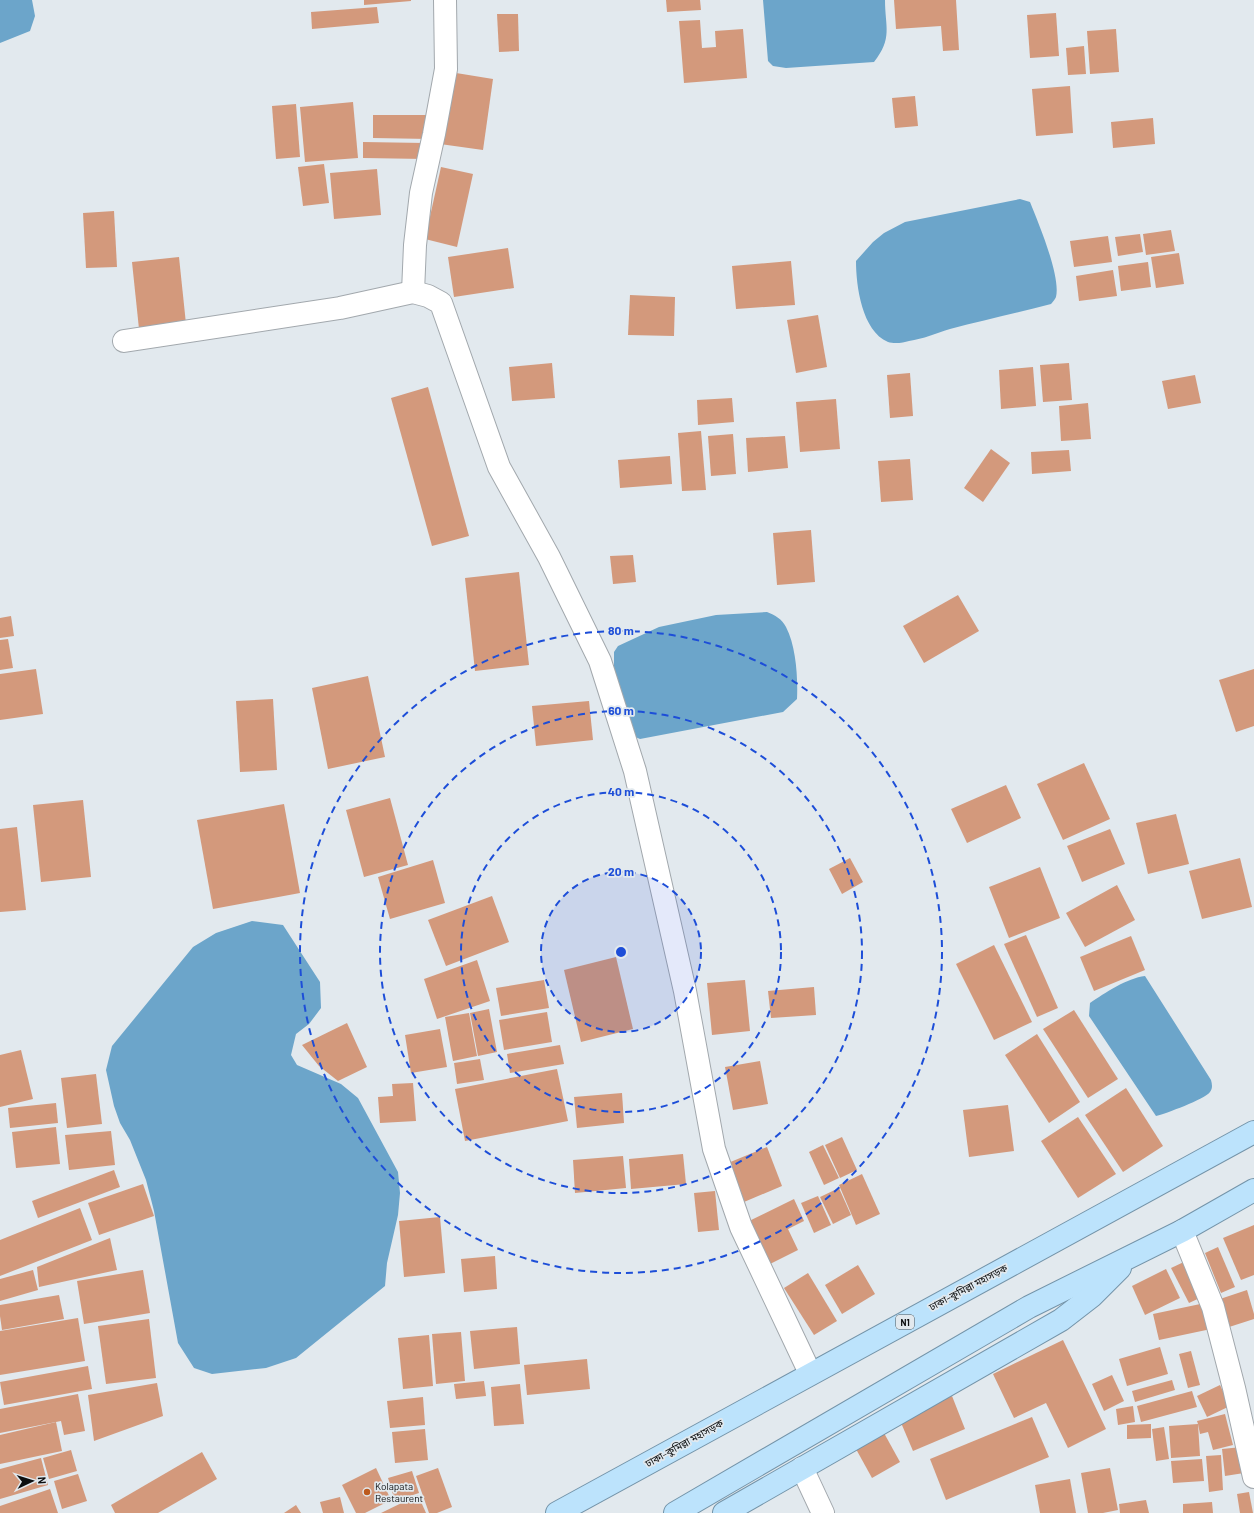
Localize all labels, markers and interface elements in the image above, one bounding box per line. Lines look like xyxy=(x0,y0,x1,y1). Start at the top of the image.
text: 80 m xyxy=(608,623,634,637)
text: 60 m xyxy=(608,703,634,717)
text: 40 m xyxy=(608,784,634,798)
text: 20 m xyxy=(608,864,634,878)
centre of rings xyxy=(614,945,628,959)
street label: ঢাকা–কুমিল্লা মহাসড়ক xyxy=(926,1261,1011,1314)
road number: N1 xyxy=(896,1315,914,1329)
street label: ঢাকা–কুমিল্লা মহাসড়ক xyxy=(642,1416,726,1471)
north arrow xyxy=(12,1461,52,1501)
text: N xyxy=(36,1476,49,1484)
place label: Kolapata Restaurent xyxy=(375,1480,424,1504)
marker: Kolapata Restaurent xyxy=(362,1487,372,1497)

